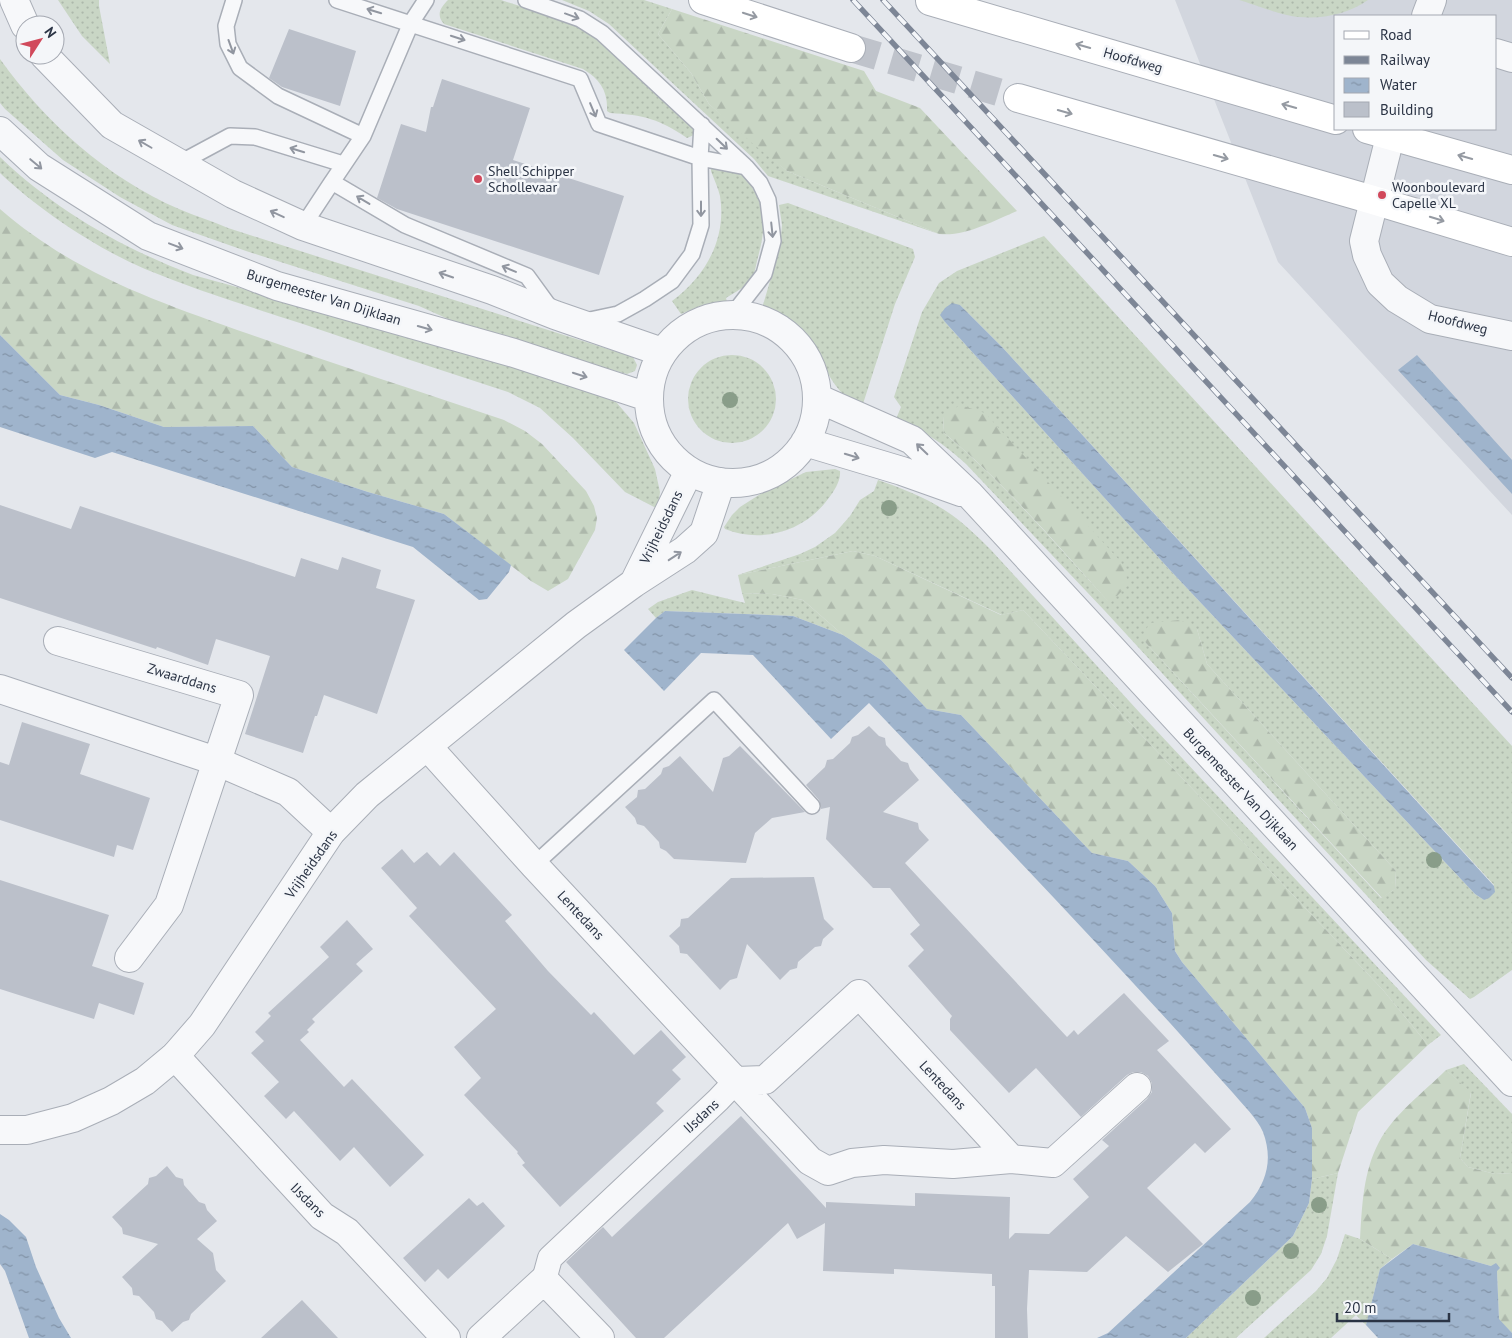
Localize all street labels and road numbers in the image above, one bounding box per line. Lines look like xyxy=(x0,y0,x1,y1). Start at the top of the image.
street label: Hoofdweg xyxy=(1101,43,1165,77)
street label: Burgemeester Van Dijklaan xyxy=(244,265,404,329)
street label: Hoofdweg xyxy=(1426,306,1490,338)
street label: Vrijheidsdans xyxy=(635,487,687,568)
street label: Zwaarddans xyxy=(145,659,219,697)
street label: Burgemeester Van Dijklaan xyxy=(1180,724,1302,854)
street label: Vrijheidsdans xyxy=(280,826,341,903)
street label: Lentedans xyxy=(554,887,608,943)
street label: Lentedans xyxy=(916,1057,970,1113)
street label: IJsdans xyxy=(679,1095,723,1137)
street label: IJsdans xyxy=(287,1179,329,1221)

